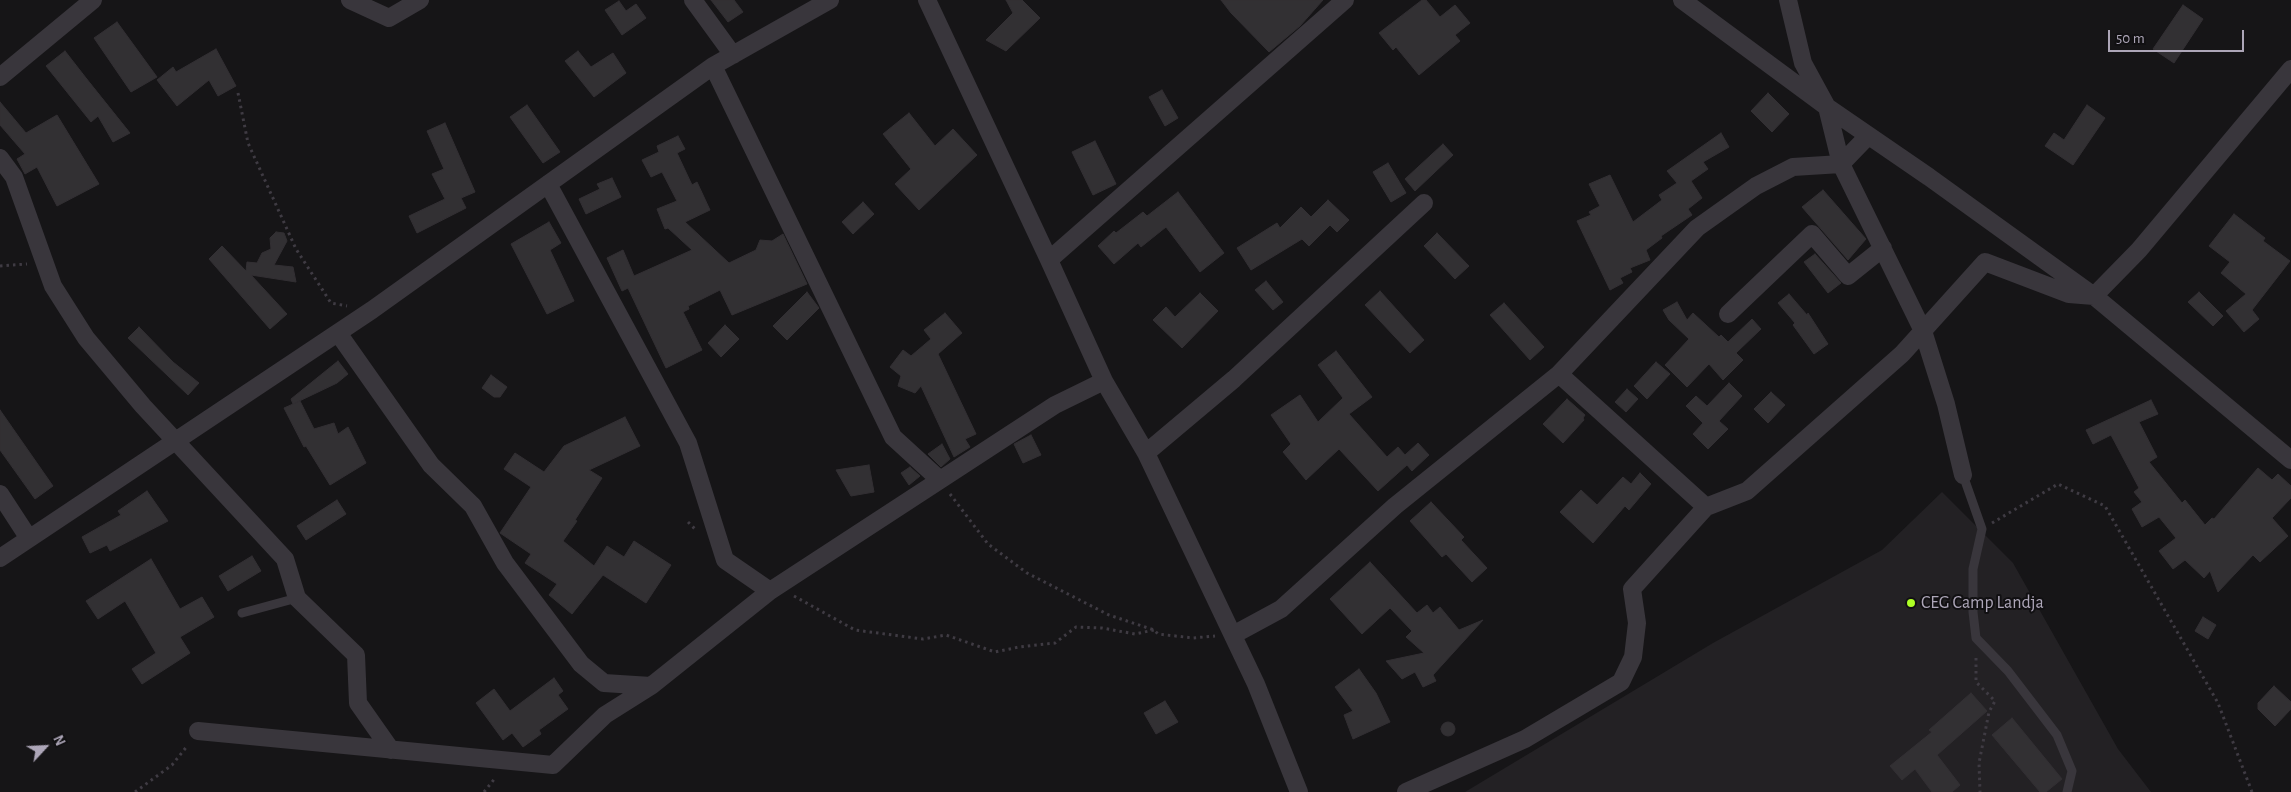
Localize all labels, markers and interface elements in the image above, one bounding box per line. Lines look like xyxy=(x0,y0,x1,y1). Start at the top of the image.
scale bar xyxy=(2111,20,2247,52)
text: 50 m xyxy=(2116,31,2145,46)
place label: CEG Camp Landja xyxy=(1921,592,2044,614)
marker: CEG Camp Landja xyxy=(1905,597,1917,609)
north arrow xyxy=(20,722,70,772)
text: N xyxy=(50,733,67,748)

